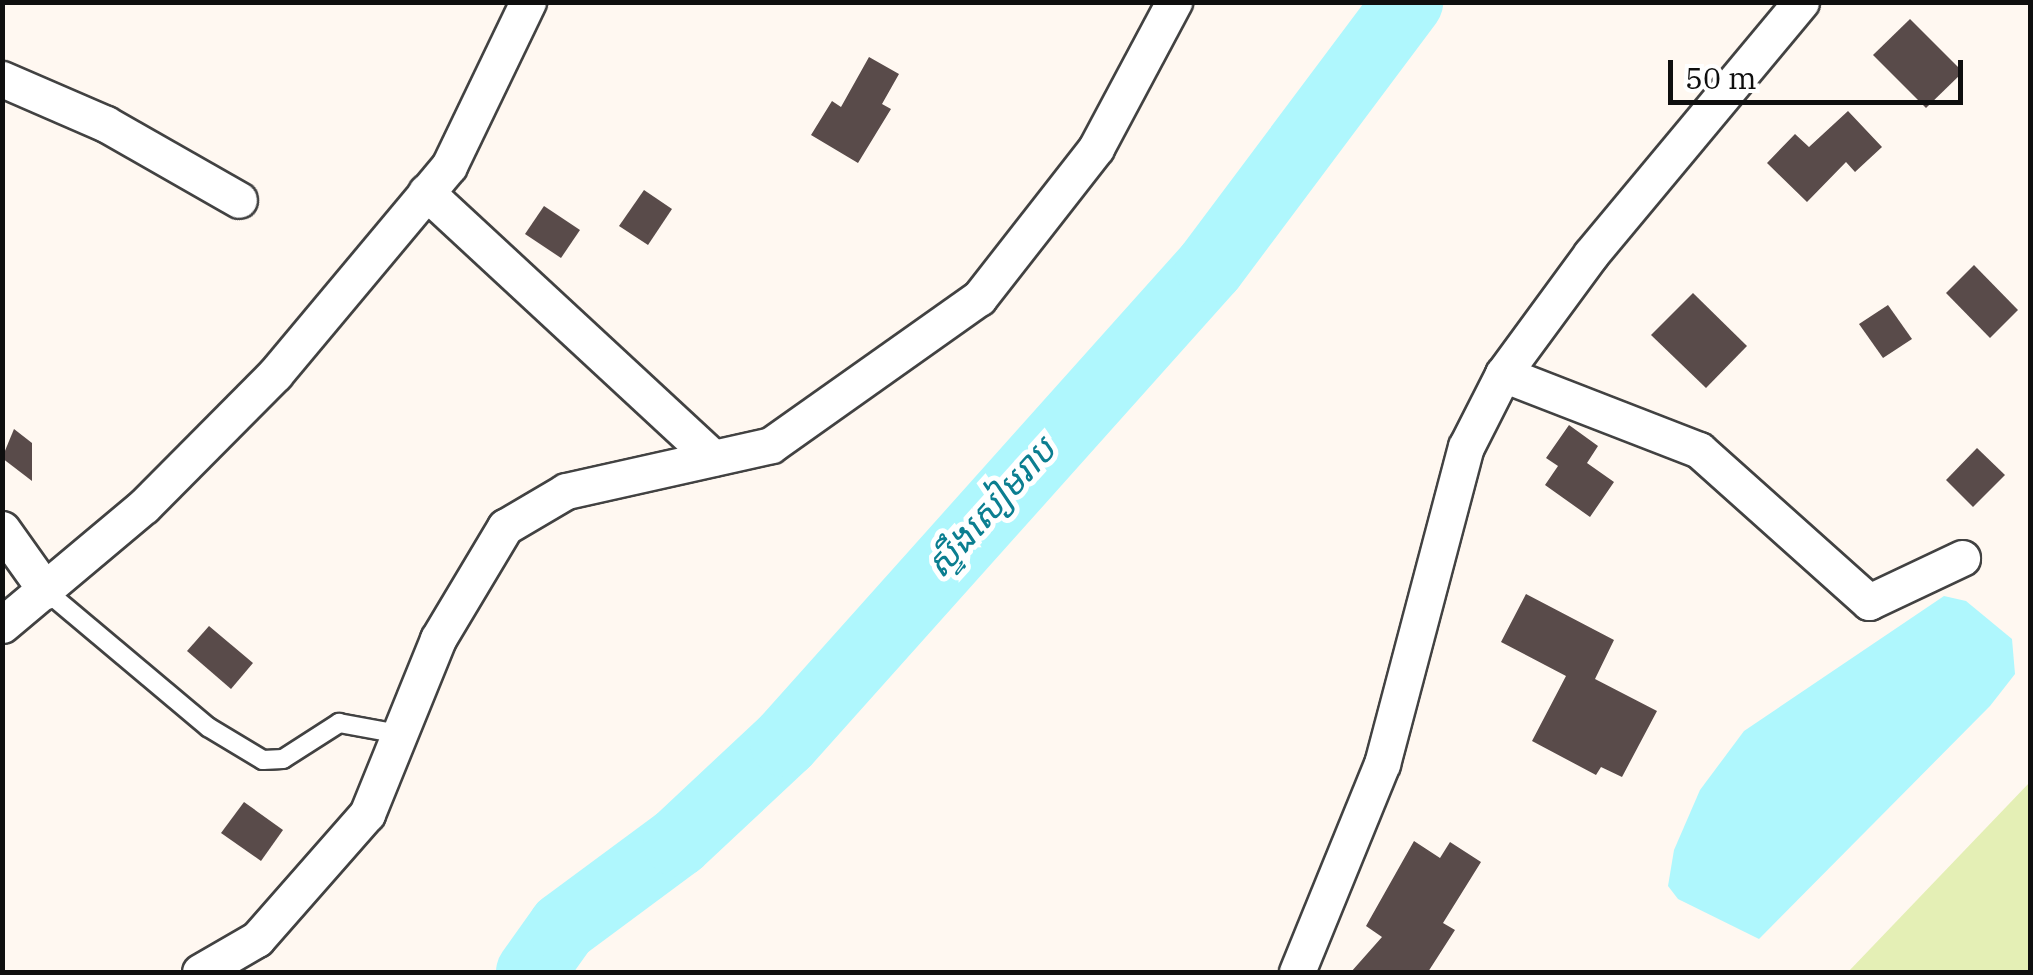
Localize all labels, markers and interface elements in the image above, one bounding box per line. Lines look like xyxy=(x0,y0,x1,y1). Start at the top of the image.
scale bar xyxy=(1673,40,1968,102)
text: 50 m xyxy=(1685,58,1757,97)
water label: ស្ទឹងសៀមរាប xyxy=(916,429,1064,585)

